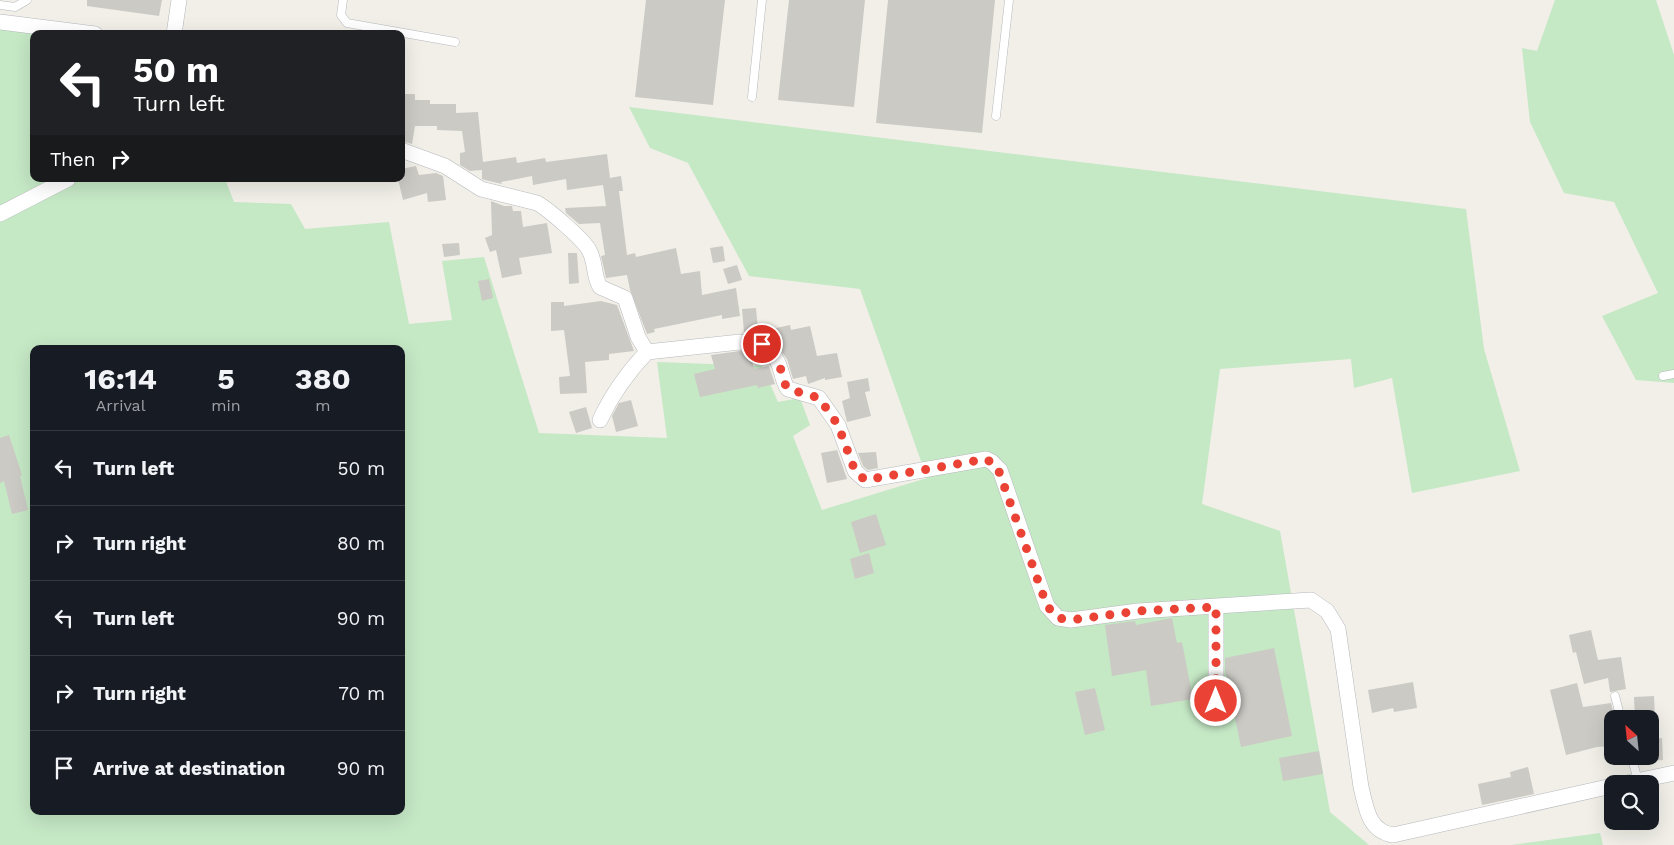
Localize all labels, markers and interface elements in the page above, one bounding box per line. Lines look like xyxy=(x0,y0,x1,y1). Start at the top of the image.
text: 50 m xyxy=(133,49,219,91)
icon: left xyxy=(50,50,115,115)
text: Turn left xyxy=(133,91,225,116)
icon: right xyxy=(106,145,134,173)
text: Then xyxy=(50,148,96,171)
pin xyxy=(741,323,783,365)
icon: arrive xyxy=(748,330,776,358)
text: 16:14 xyxy=(84,361,157,396)
text: 5 xyxy=(217,361,235,396)
text: 380 xyxy=(295,361,351,396)
text: Arrival xyxy=(96,396,146,415)
text: min xyxy=(211,396,241,415)
text: m xyxy=(315,396,330,415)
icon: left xyxy=(50,454,78,482)
text: Turn left xyxy=(93,457,174,480)
text: 50 m xyxy=(338,457,385,480)
icon: right xyxy=(50,529,78,557)
text: Turn right xyxy=(93,532,186,555)
text: 80 m xyxy=(337,532,385,555)
icon: left xyxy=(50,604,78,632)
text: Turn left xyxy=(93,607,174,630)
text: 90 m xyxy=(337,607,385,630)
position arrow xyxy=(1189,674,1241,726)
icon: right xyxy=(50,679,78,707)
text: Turn right xyxy=(93,682,186,705)
text: 70 m xyxy=(338,682,385,705)
north arrow xyxy=(1604,710,1659,765)
map controls xyxy=(1604,710,1659,830)
icon: arrive xyxy=(50,754,78,782)
text: Arrive at destination xyxy=(93,757,285,780)
text: 90 m xyxy=(337,757,385,780)
button: search xyxy=(1604,775,1659,830)

